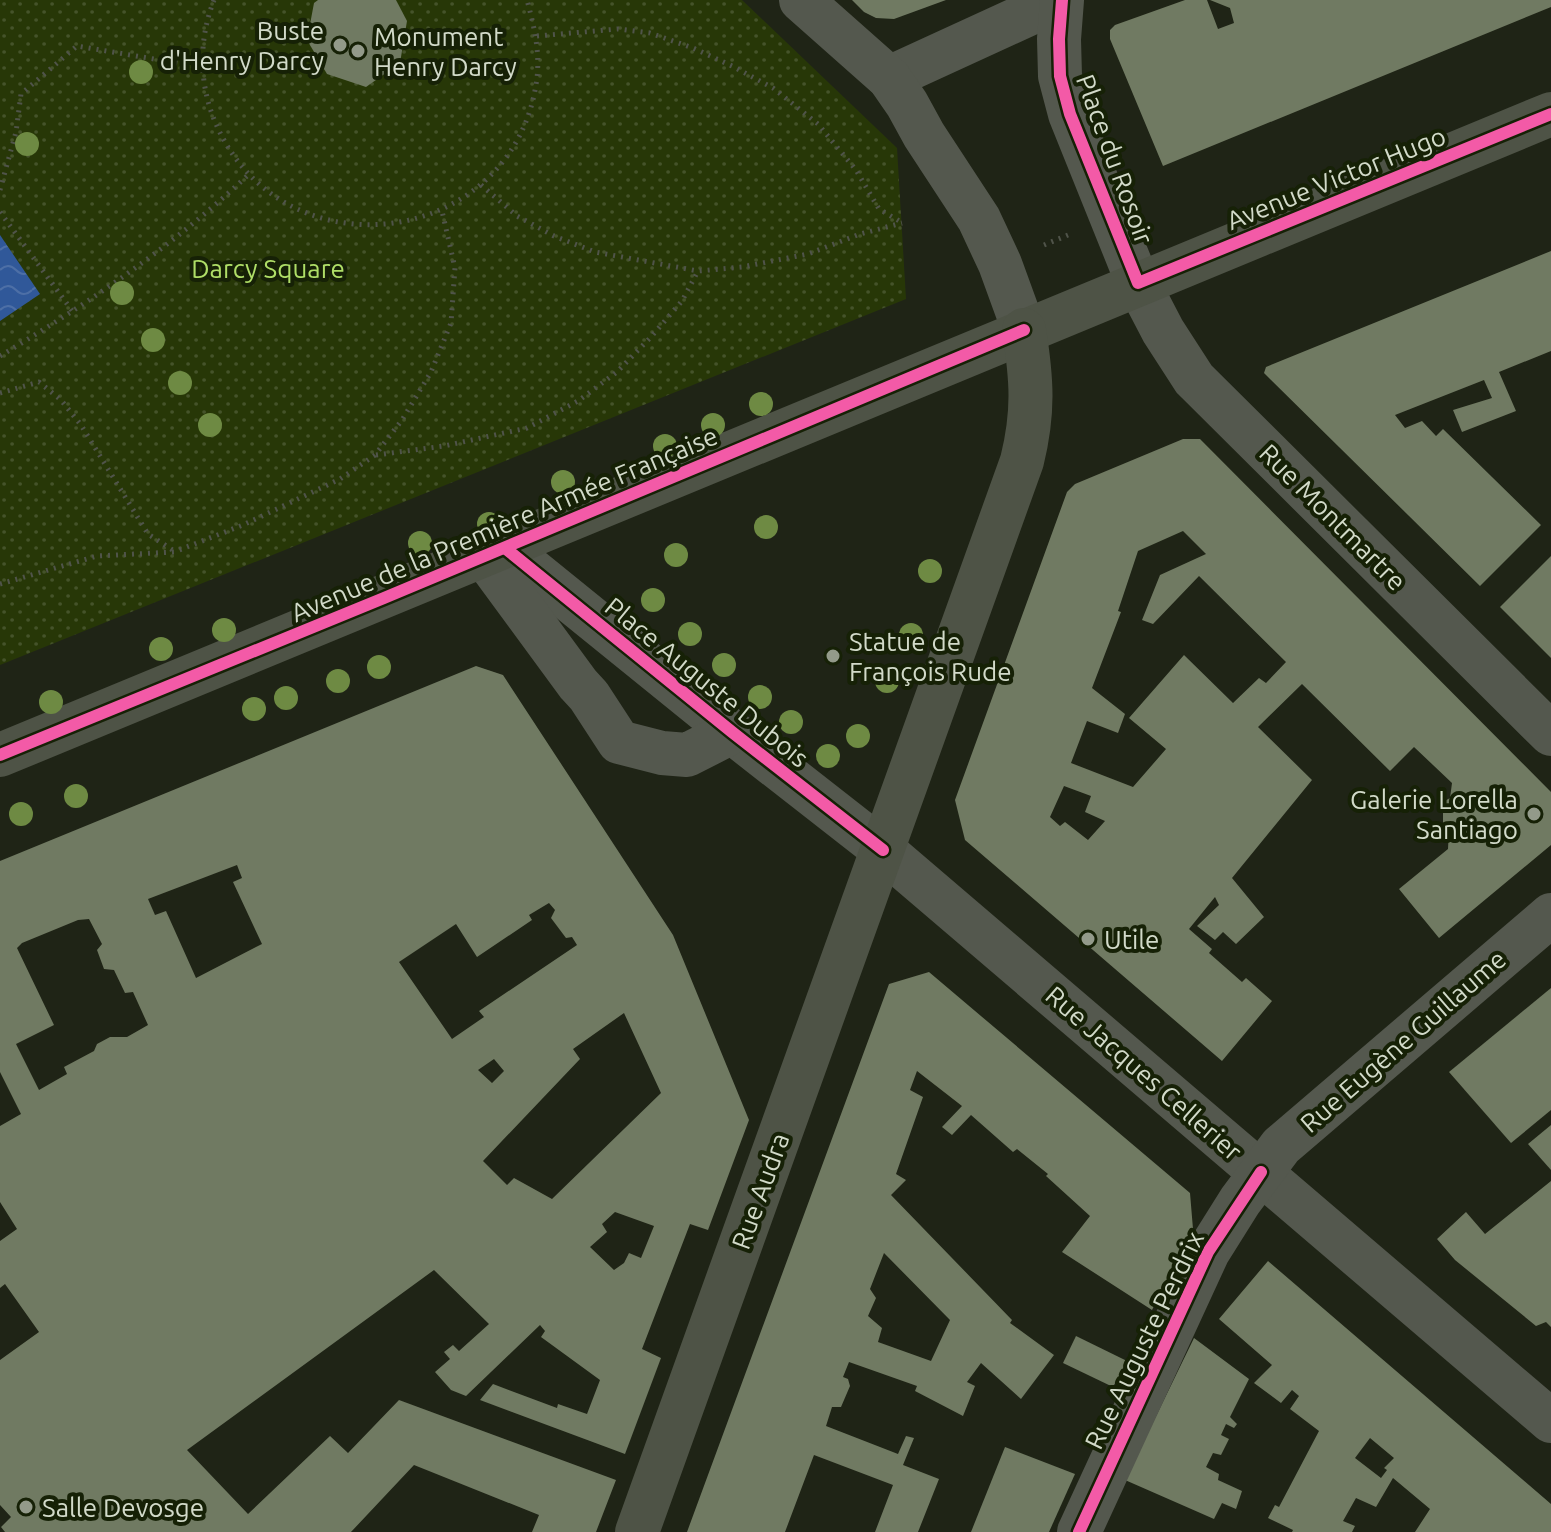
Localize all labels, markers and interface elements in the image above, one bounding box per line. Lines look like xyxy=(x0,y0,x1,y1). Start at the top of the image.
place label: Buste d'Henry Darcy xyxy=(160,16,324,75)
place label: Monument Henry Darcy xyxy=(374,22,517,81)
marker: Buste d'Henry Darcy xyxy=(331,36,349,54)
marker: Monument Henry Darcy xyxy=(349,42,367,60)
street label: Place du Rosoir xyxy=(1071,70,1159,248)
street label: Avenue Victor Hugo xyxy=(1222,121,1450,235)
park label: Darcy Square xyxy=(191,254,345,283)
street label: Avenue de la Première Armée Française xyxy=(286,421,722,627)
street label: Rue Montmartre xyxy=(1254,438,1412,596)
street label: Place Auguste Dubois xyxy=(600,591,814,773)
place label: Statue de François Rude xyxy=(849,627,1012,686)
marker: Statue de François Rude xyxy=(824,647,842,665)
place label: Galerie Lorella Santiago xyxy=(1350,785,1518,844)
marker: Galerie Lorella Santiago xyxy=(1525,805,1543,823)
place label: Utile xyxy=(1104,925,1159,954)
marker: Utile xyxy=(1079,930,1097,948)
street label: Rue Eugène Guillaume xyxy=(1295,944,1511,1138)
street label: Rue Jacques Cellerier xyxy=(1040,980,1248,1166)
street label: Rue Audra xyxy=(726,1129,794,1253)
street label: Rue Auguste Perdrix xyxy=(1079,1227,1209,1453)
place label: Salle Devosge xyxy=(42,1493,204,1522)
marker: Salle Devosge xyxy=(17,1498,35,1516)

